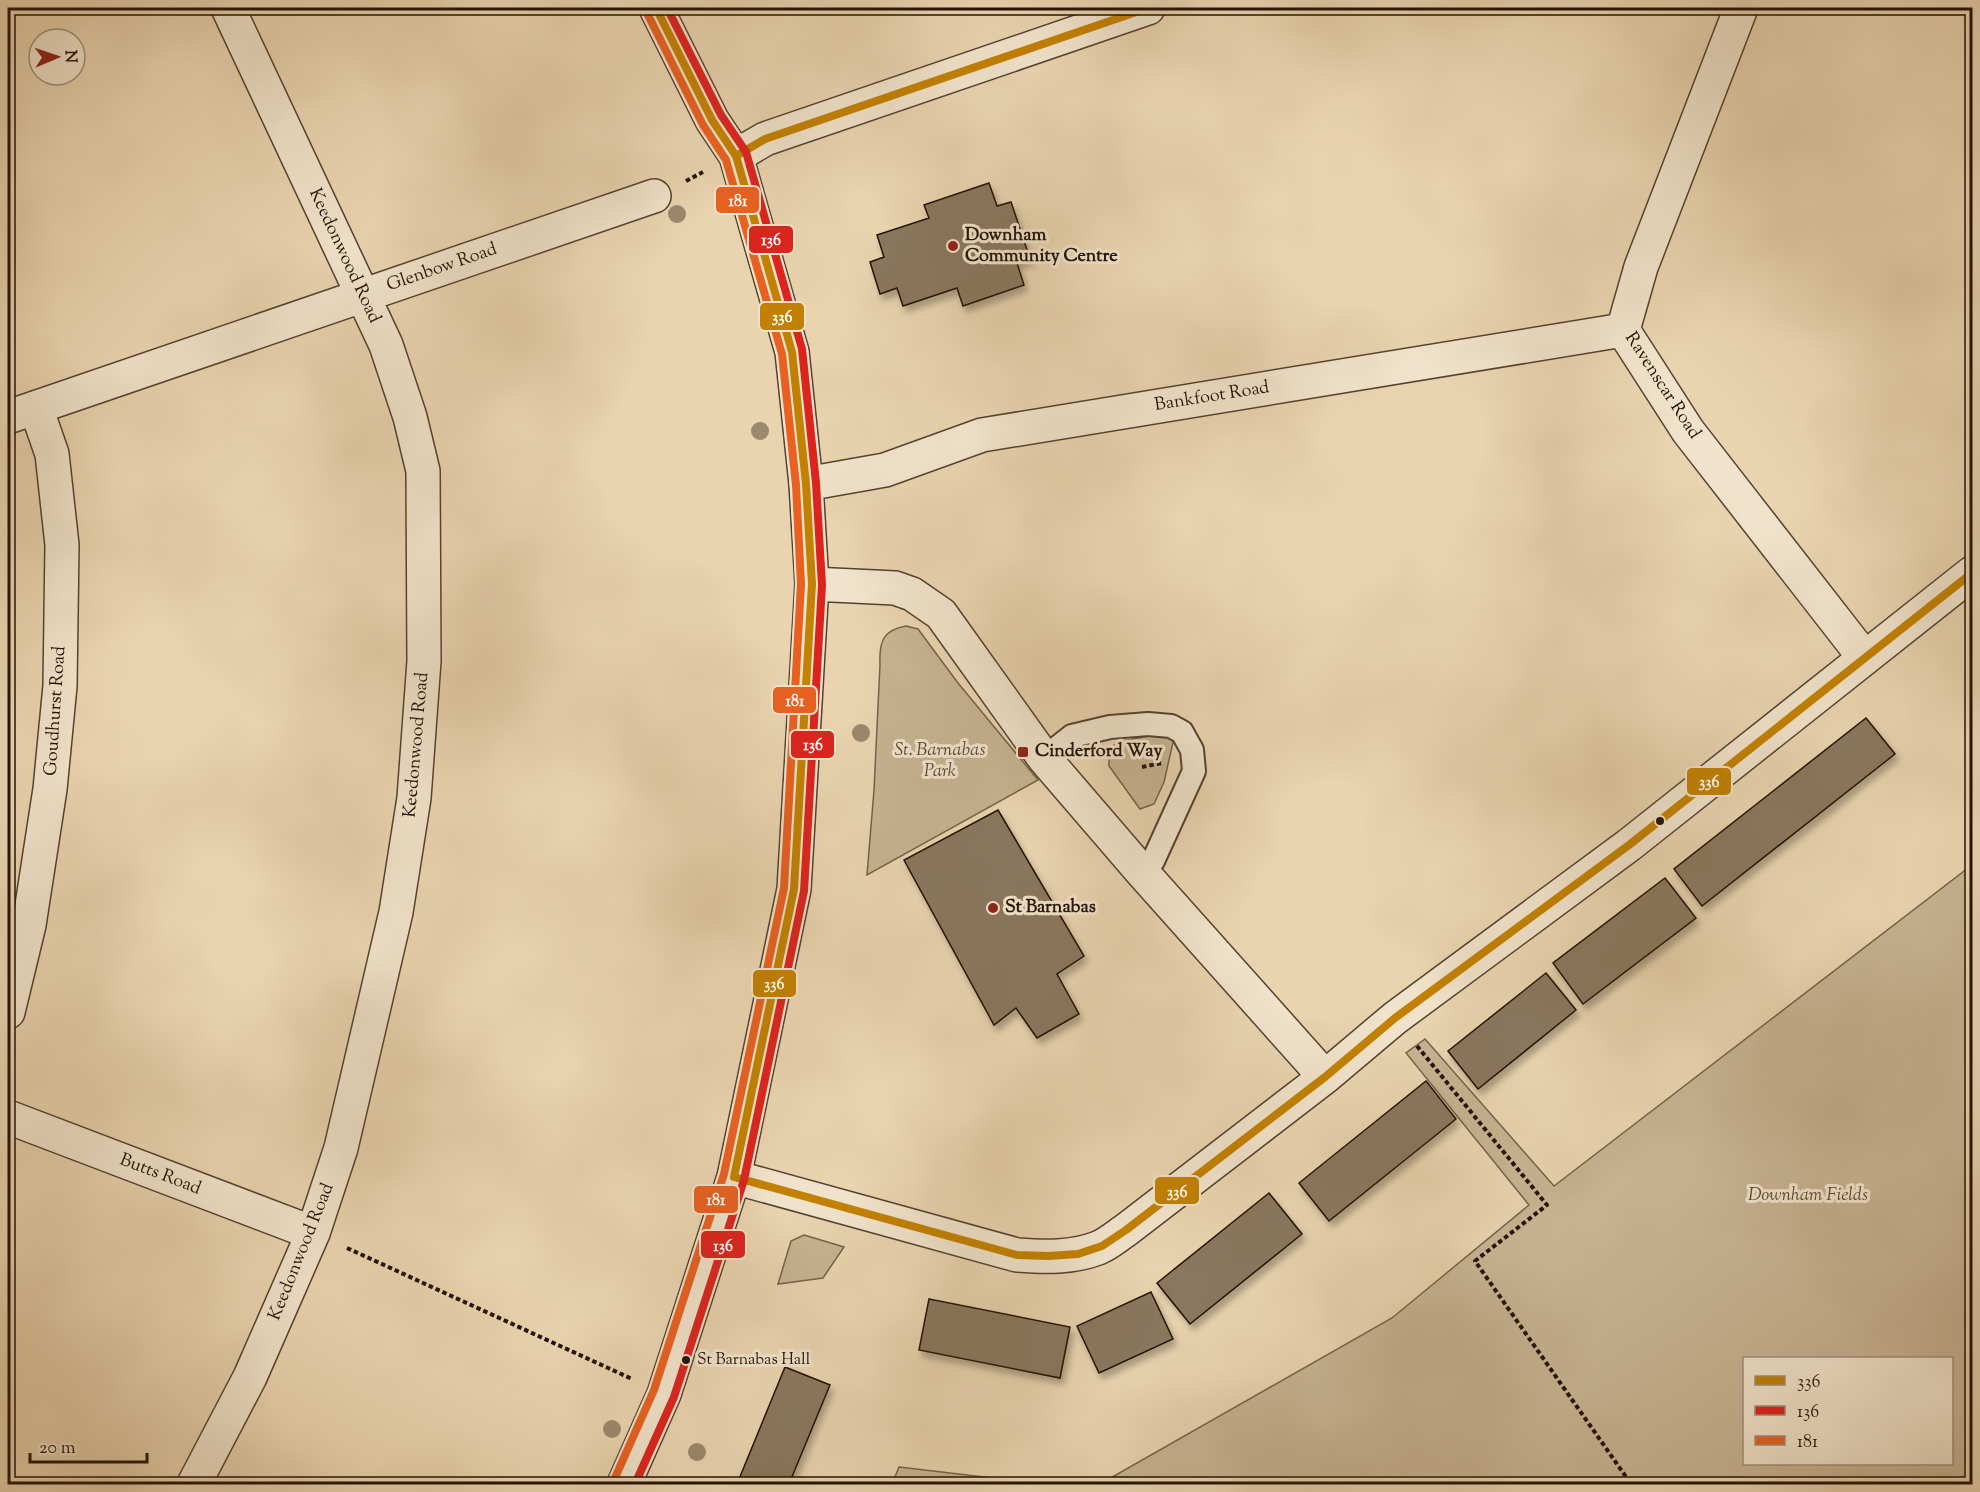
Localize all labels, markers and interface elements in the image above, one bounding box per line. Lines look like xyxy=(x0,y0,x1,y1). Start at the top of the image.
north arrow xyxy=(27,27,87,87)
text: N xyxy=(58,50,81,64)
street label: Keedonwood Road xyxy=(301,184,387,328)
line badge: 181 xyxy=(715,186,760,214)
text: 181 xyxy=(729,191,748,214)
place label: Downham Community Centre xyxy=(965,223,1118,270)
line badge: 136 xyxy=(748,225,794,254)
text: 136 xyxy=(761,230,781,253)
street label: Glenbow Road xyxy=(383,237,501,299)
marker: Downham Community Centre xyxy=(946,239,960,253)
line badge: 336 xyxy=(759,302,805,331)
text: 336 xyxy=(772,307,792,330)
street label: Ravenscar Road xyxy=(1618,327,1706,445)
street label: Bankfoot Road xyxy=(1153,375,1271,419)
street label: Goudhurst Road xyxy=(38,645,74,777)
street label: Keedonwood Road xyxy=(398,671,436,819)
line badge: 181 xyxy=(772,686,817,714)
text: 181 xyxy=(786,691,805,714)
line badge: 136 xyxy=(790,730,835,759)
text: 136 xyxy=(803,735,823,758)
park label: St. Barnabas Park xyxy=(895,738,985,785)
place label: Cinderford Way xyxy=(1035,739,1162,765)
marker: Cinderford Way xyxy=(1016,745,1030,759)
line badge: 336 xyxy=(1686,767,1732,796)
text: 336 xyxy=(1699,772,1719,795)
unlabelled marker xyxy=(1654,815,1666,827)
place label: St Barnabas xyxy=(1005,895,1096,921)
marker: St Barnabas xyxy=(986,901,1000,915)
line badge: 336 xyxy=(752,969,797,998)
text: 336 xyxy=(764,974,784,997)
street label: Butts Road xyxy=(115,1148,205,1202)
line badge: 336 xyxy=(1154,1176,1200,1205)
street label: Keedonwood Road xyxy=(263,1179,341,1325)
text: 336 xyxy=(1167,1182,1187,1205)
park label: Downham Fields xyxy=(1748,1183,1868,1209)
line badge: 181 xyxy=(693,1185,739,1214)
text: 181 xyxy=(707,1190,726,1213)
line badge: 136 xyxy=(700,1230,746,1259)
text: 136 xyxy=(713,1236,733,1259)
place label: St Barnabas Hall xyxy=(697,1349,811,1372)
marker: St Barnabas Hall xyxy=(680,1354,692,1366)
legend xyxy=(1743,1357,1953,1465)
text: 336 xyxy=(1797,1370,1820,1396)
text: 136 xyxy=(1797,1400,1819,1426)
scale bar xyxy=(30,1426,147,1464)
text: 181 xyxy=(1797,1430,1818,1456)
text: 20 m xyxy=(39,1436,76,1462)

